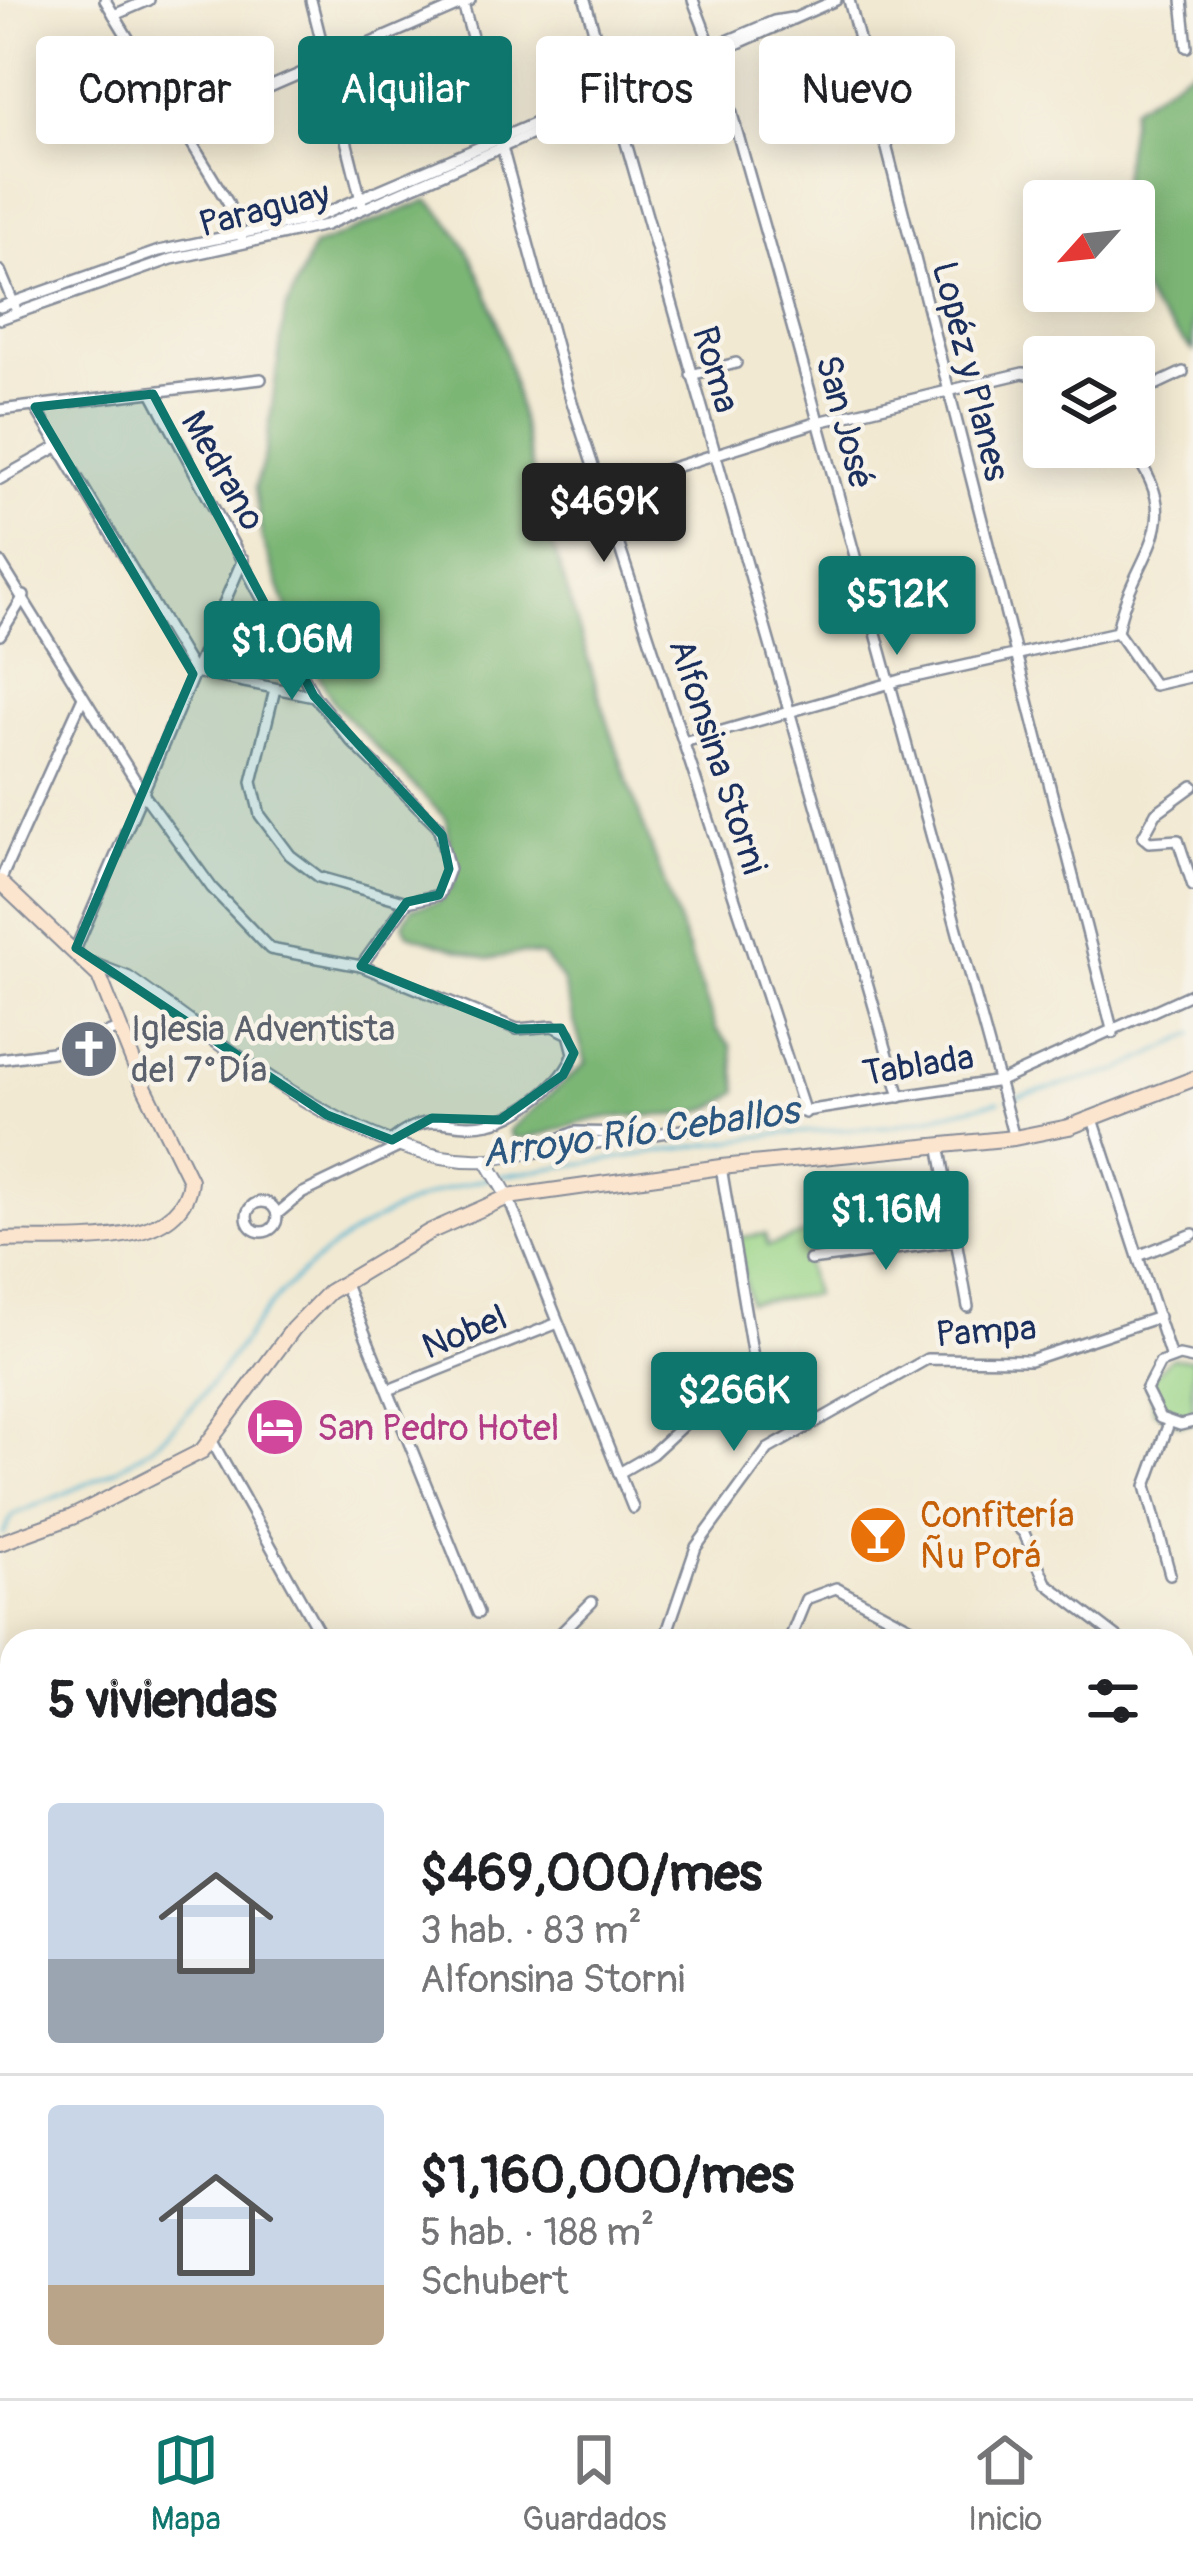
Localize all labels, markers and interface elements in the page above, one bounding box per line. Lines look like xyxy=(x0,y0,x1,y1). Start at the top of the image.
chip: Comprar xyxy=(36,36,274,144)
chip: Alquilar xyxy=(298,36,512,144)
chip: Filtros xyxy=(536,36,735,144)
chip: Nuevo xyxy=(759,36,955,144)
street label: Paraguay xyxy=(194,172,334,247)
north arrow xyxy=(1023,180,1155,312)
map controls xyxy=(1023,180,1155,468)
street label: Lopéz y Planes xyxy=(922,257,1019,486)
street label: Roma xyxy=(682,321,749,418)
button: layers xyxy=(1023,336,1155,468)
street label: San José xyxy=(805,351,884,494)
street label: Medrano xyxy=(171,403,275,538)
pin: $469K xyxy=(520,463,688,565)
text: $469K xyxy=(549,477,659,526)
pin: $512K xyxy=(813,556,981,658)
text: $512K xyxy=(846,570,948,619)
pin: $1.06M xyxy=(194,601,390,703)
text: $1.06M xyxy=(231,615,353,664)
street label: Alfonsina Storni xyxy=(658,633,777,880)
place label: Iglesia Adventista del 7°Día xyxy=(131,1007,395,1093)
church icon: Iglesia Adventista del 7°Día xyxy=(58,1018,120,1080)
street label: Tablada xyxy=(859,1035,977,1096)
water label: Arroyo Río Ceballos xyxy=(478,1085,806,1179)
pin: $1.16M xyxy=(788,1171,984,1273)
text: $1.16M xyxy=(831,1185,941,1234)
street label: Nobel xyxy=(415,1295,514,1370)
street label: Pampa xyxy=(934,1306,1038,1357)
pin: $266K xyxy=(650,1352,818,1454)
text: $266K xyxy=(678,1366,790,1415)
hotel icon: San Pedro Hotel xyxy=(244,1396,306,1458)
place label: San Pedro Hotel xyxy=(317,1406,559,1451)
place label: Confitería Ñu Porá xyxy=(920,1493,1075,1579)
bar icon: Confitería Ñu Porá xyxy=(847,1504,909,1566)
icon: filters xyxy=(1080,1668,1146,1734)
text: 5 viviendas xyxy=(48,1669,277,1733)
text: $469,000/mes xyxy=(420,1842,762,1906)
icon: home xyxy=(144,1851,288,1995)
text: 3 hab. · 83 m² xyxy=(420,1906,642,1955)
text: Alfonsina Storni xyxy=(420,1955,685,2004)
text: $1,160,000/mes xyxy=(420,2144,794,2208)
icon: home xyxy=(144,2153,288,2297)
text: 5 hab. · 188 m² xyxy=(420,2208,654,2257)
text: Schubert xyxy=(420,2257,568,2306)
tab: Mapa xyxy=(151,2427,221,2540)
tab: Guardados xyxy=(522,2427,667,2540)
tab: Inicio xyxy=(968,2427,1042,2540)

